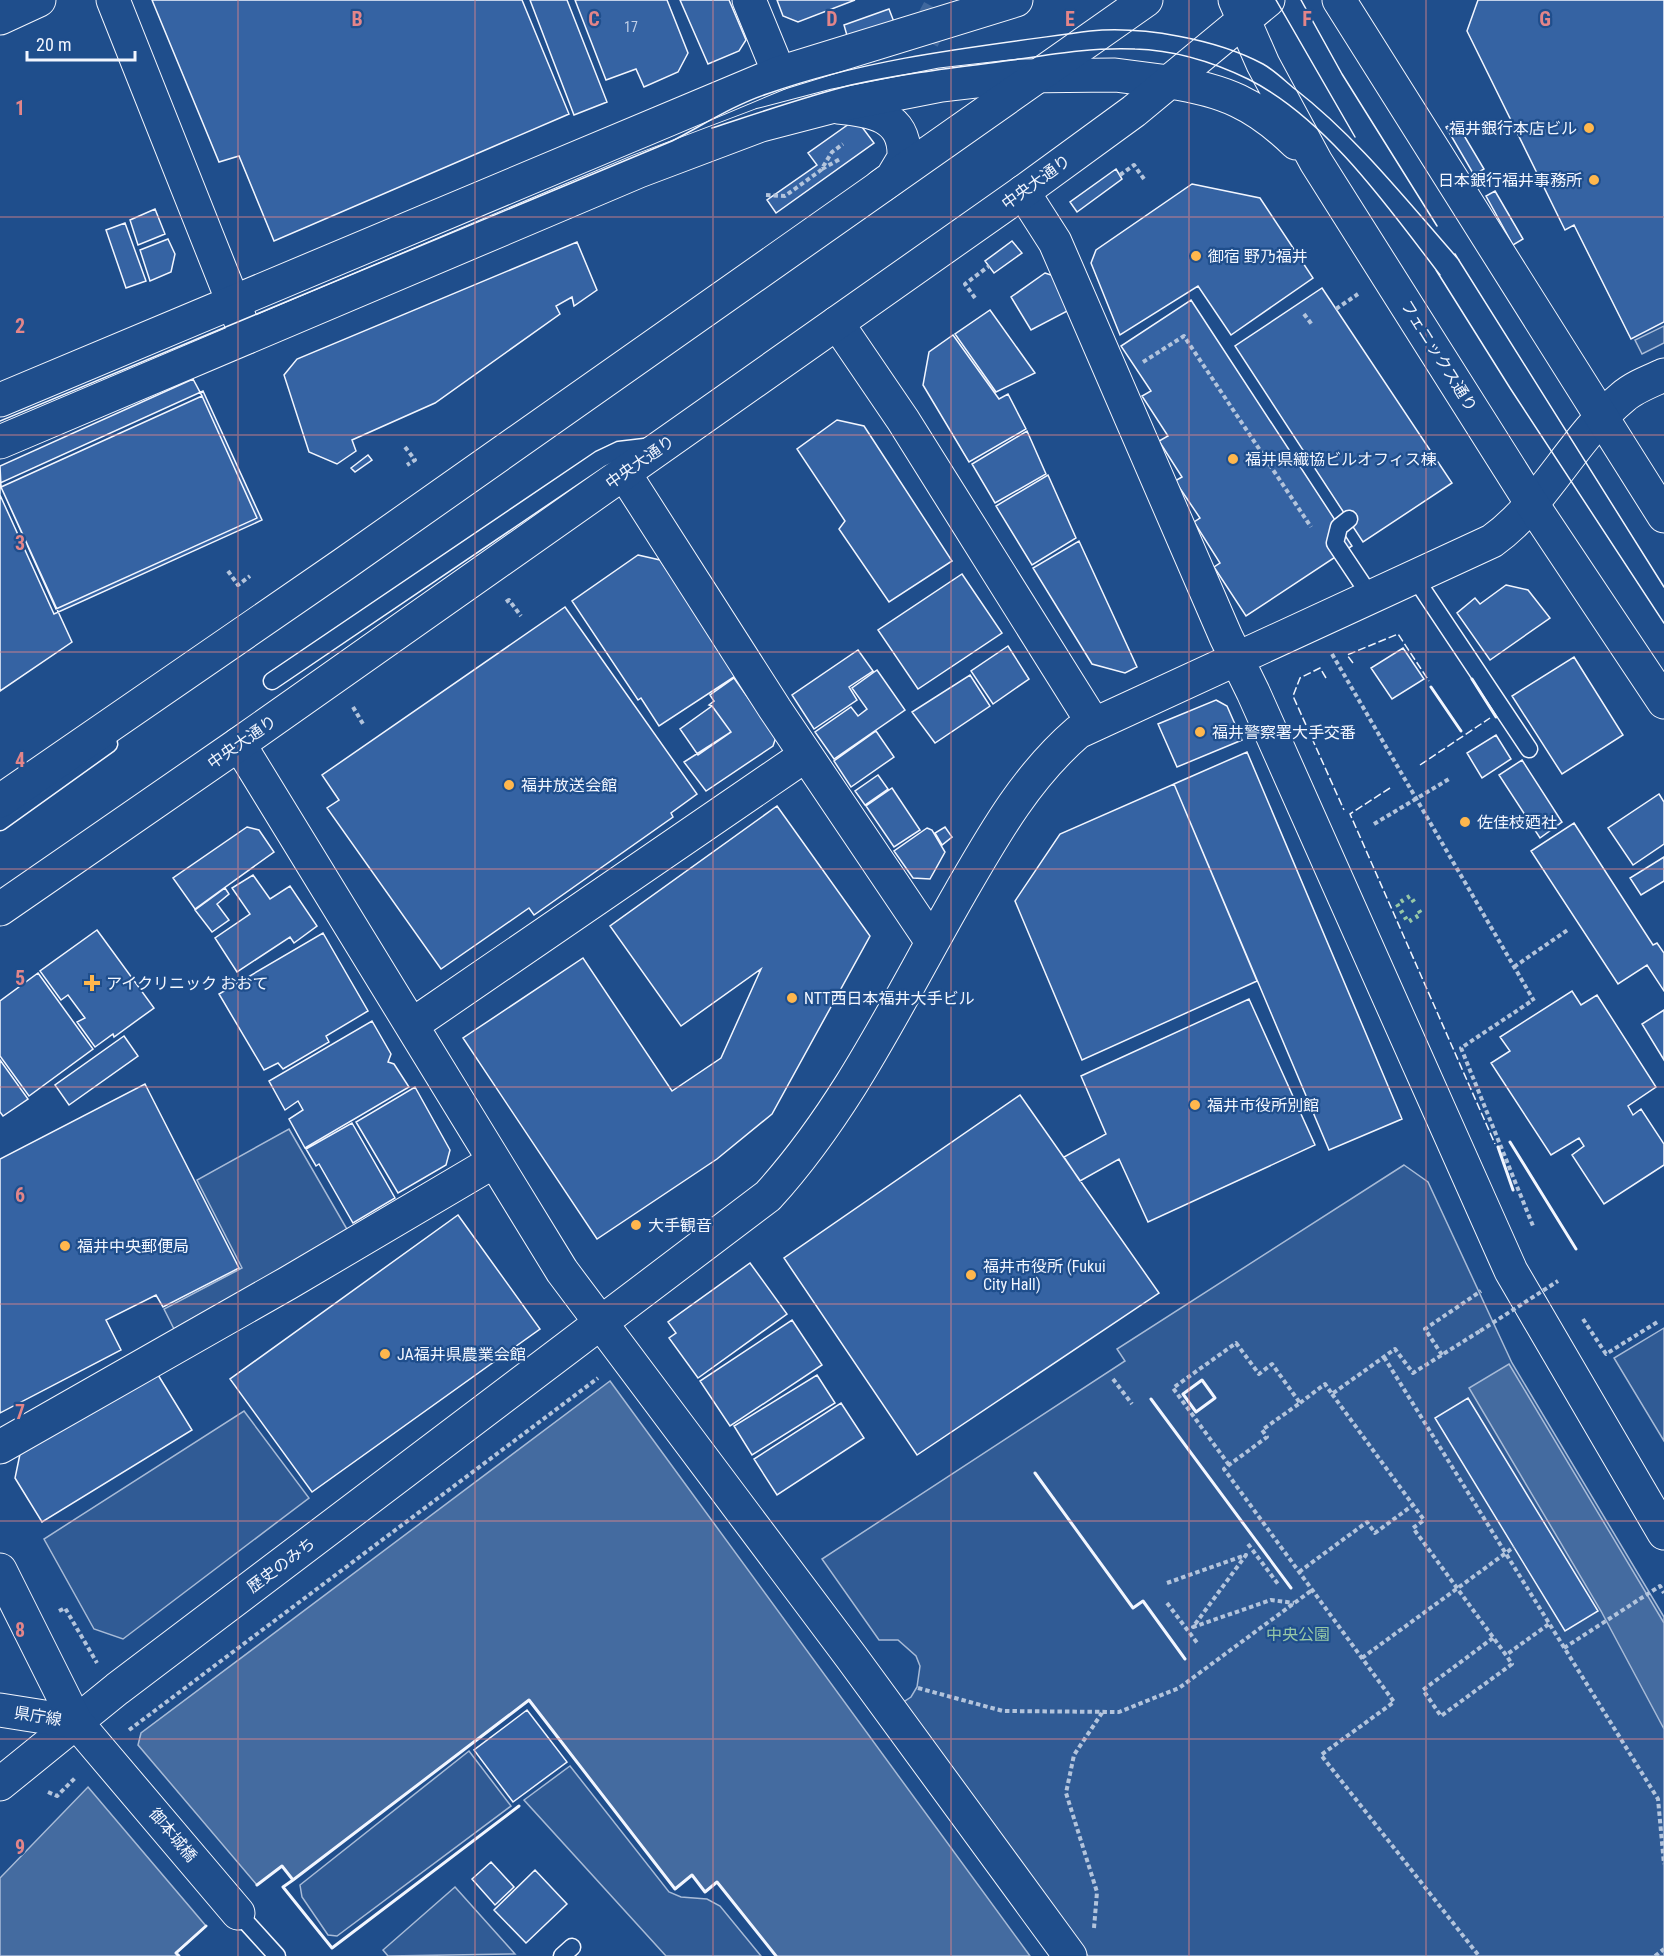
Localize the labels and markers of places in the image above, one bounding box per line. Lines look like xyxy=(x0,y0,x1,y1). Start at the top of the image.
place label: 福井銀行本店ビル xyxy=(1449,119,1577,138)
marker: 福井銀行本店ビル xyxy=(1582,121,1596,135)
place label: 日本銀行福井事務所 xyxy=(1438,171,1582,190)
marker: 日本銀行福井事務所 xyxy=(1587,173,1601,187)
place label: 御宿 野乃福井 xyxy=(1208,247,1308,266)
marker: 御宿 野乃福井 xyxy=(1189,249,1203,263)
place label: 福井県繊協ビルオフィス棟 xyxy=(1245,450,1437,469)
marker: 福井県繊協ビルオフィス棟 xyxy=(1226,452,1240,466)
place label: 福井警察署大手交番 xyxy=(1212,723,1356,742)
marker: 福井警察署大手交番 xyxy=(1193,725,1207,739)
place label: 福井放送会館 xyxy=(521,776,617,795)
marker: 福井放送会館 xyxy=(502,778,516,792)
place label: 佐佳枝廼社 xyxy=(1477,813,1557,832)
marker: 佐佳枝廼社 xyxy=(1458,815,1472,829)
marker: アイクリニック おおて xyxy=(83,974,101,992)
place label: アイクリニック おおて xyxy=(106,974,269,993)
place label: NTT西日本福井大手ビル xyxy=(804,989,974,1008)
marker: NTT西日本福井大手ビル xyxy=(785,991,799,1005)
place label: 福井市役所別館 xyxy=(1207,1096,1319,1115)
marker: 福井市役所別館 xyxy=(1188,1098,1202,1112)
place label: 大手観音 xyxy=(648,1216,712,1235)
marker: 大手観音 xyxy=(629,1218,643,1232)
place label: 福井中央郵便局 xyxy=(77,1237,189,1256)
marker: 福井中央郵便局 xyxy=(58,1239,72,1253)
place label: 福井市役所 (Fukui City Hall) xyxy=(983,1257,1106,1294)
marker: 福井市役所 (Fukui City Hall) xyxy=(964,1268,978,1282)
place label: JA福井県農業会館 xyxy=(397,1345,526,1364)
marker: JA福井県農業会館 xyxy=(378,1347,392,1361)

